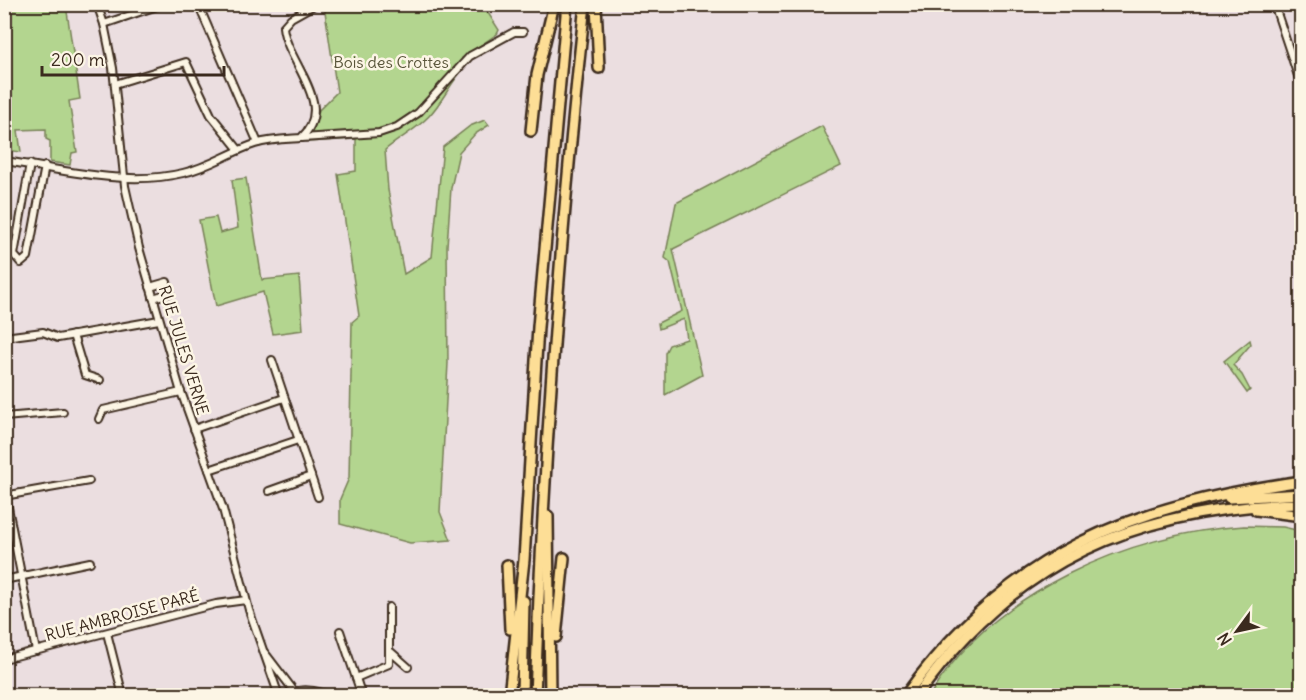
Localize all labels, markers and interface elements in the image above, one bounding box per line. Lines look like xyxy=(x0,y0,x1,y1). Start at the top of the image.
scale bar xyxy=(42,39,224,77)
text: 200 m xyxy=(51,48,105,71)
park label: Bois des Crottes xyxy=(333,52,449,72)
street label: RUE JULES VERNE xyxy=(155,283,213,417)
street label: RUE AMBROISE PARÉ xyxy=(43,585,201,645)
north arrow xyxy=(1207,601,1267,661)
text: N xyxy=(1213,629,1236,649)

